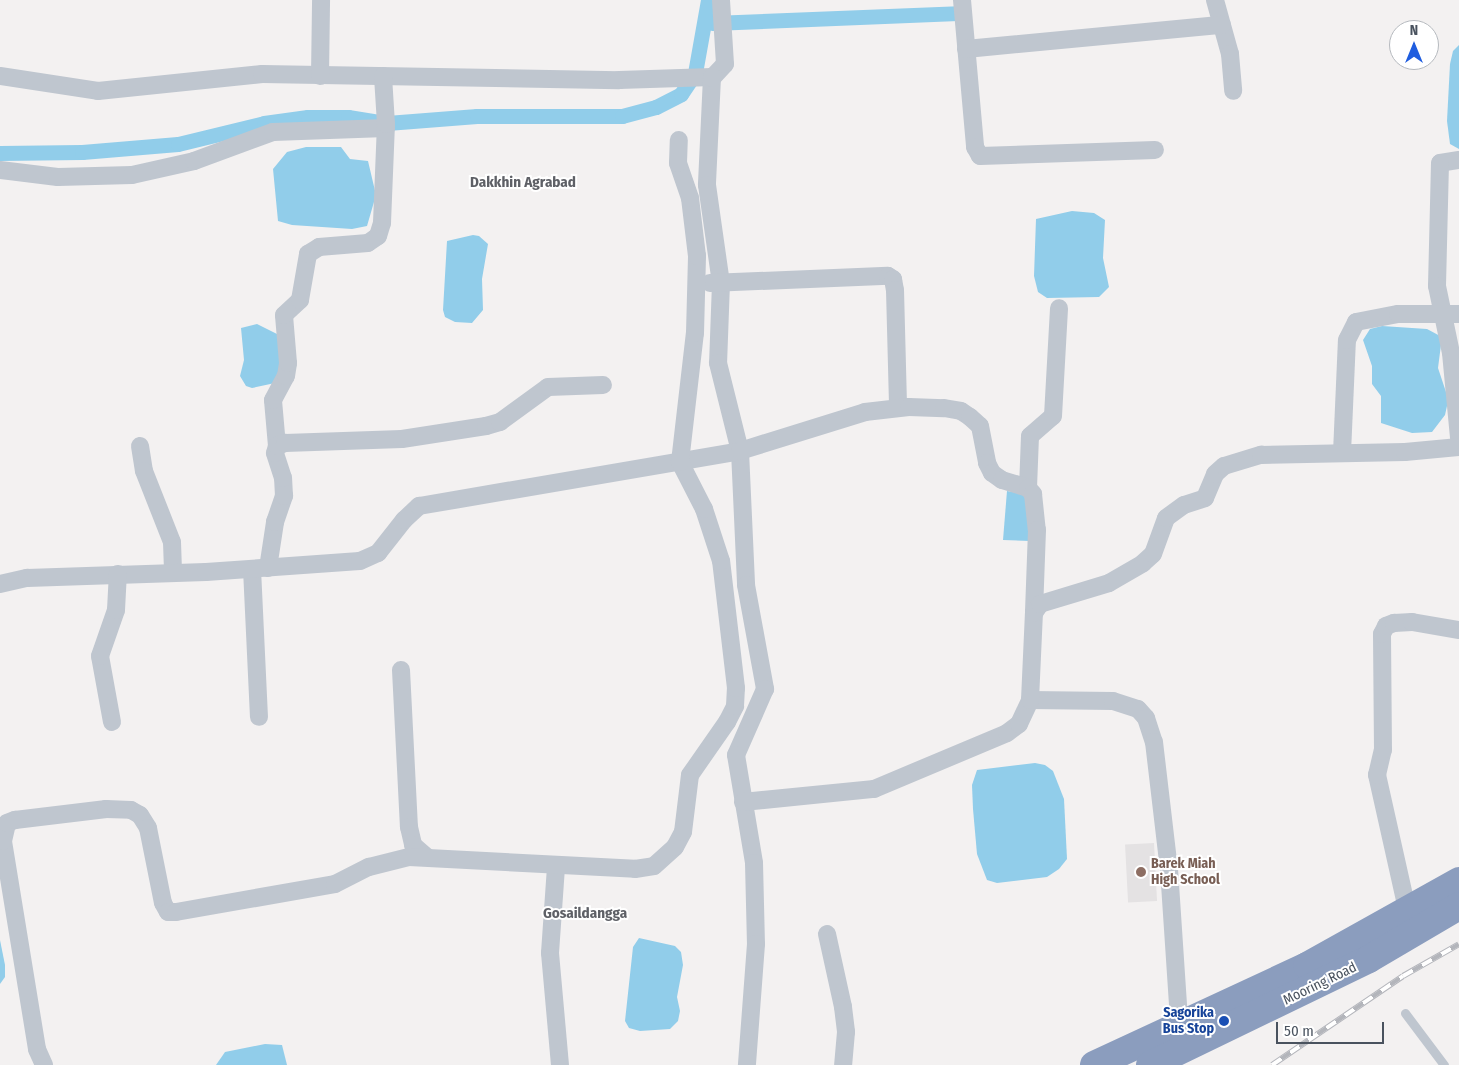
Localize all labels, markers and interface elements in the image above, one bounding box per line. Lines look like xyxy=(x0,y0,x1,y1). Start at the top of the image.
north arrow xyxy=(1389,20,1439,70)
text: N xyxy=(1410,22,1418,39)
district label: Dakkhin Agrabad xyxy=(470,174,576,192)
place label: Barek Miah High School xyxy=(1151,856,1220,889)
marker: Barek Miah High School xyxy=(1135,866,1147,878)
district label: Gosaildangga xyxy=(543,905,627,923)
street label: Mooring Road xyxy=(1281,959,1359,1009)
place label: Sagorika Bus Stop xyxy=(1163,1005,1214,1038)
scale bar xyxy=(1279,1012,1386,1044)
marker: Sagorika Bus Stop xyxy=(1218,1015,1230,1027)
text: 50 m xyxy=(1284,1022,1314,1040)

